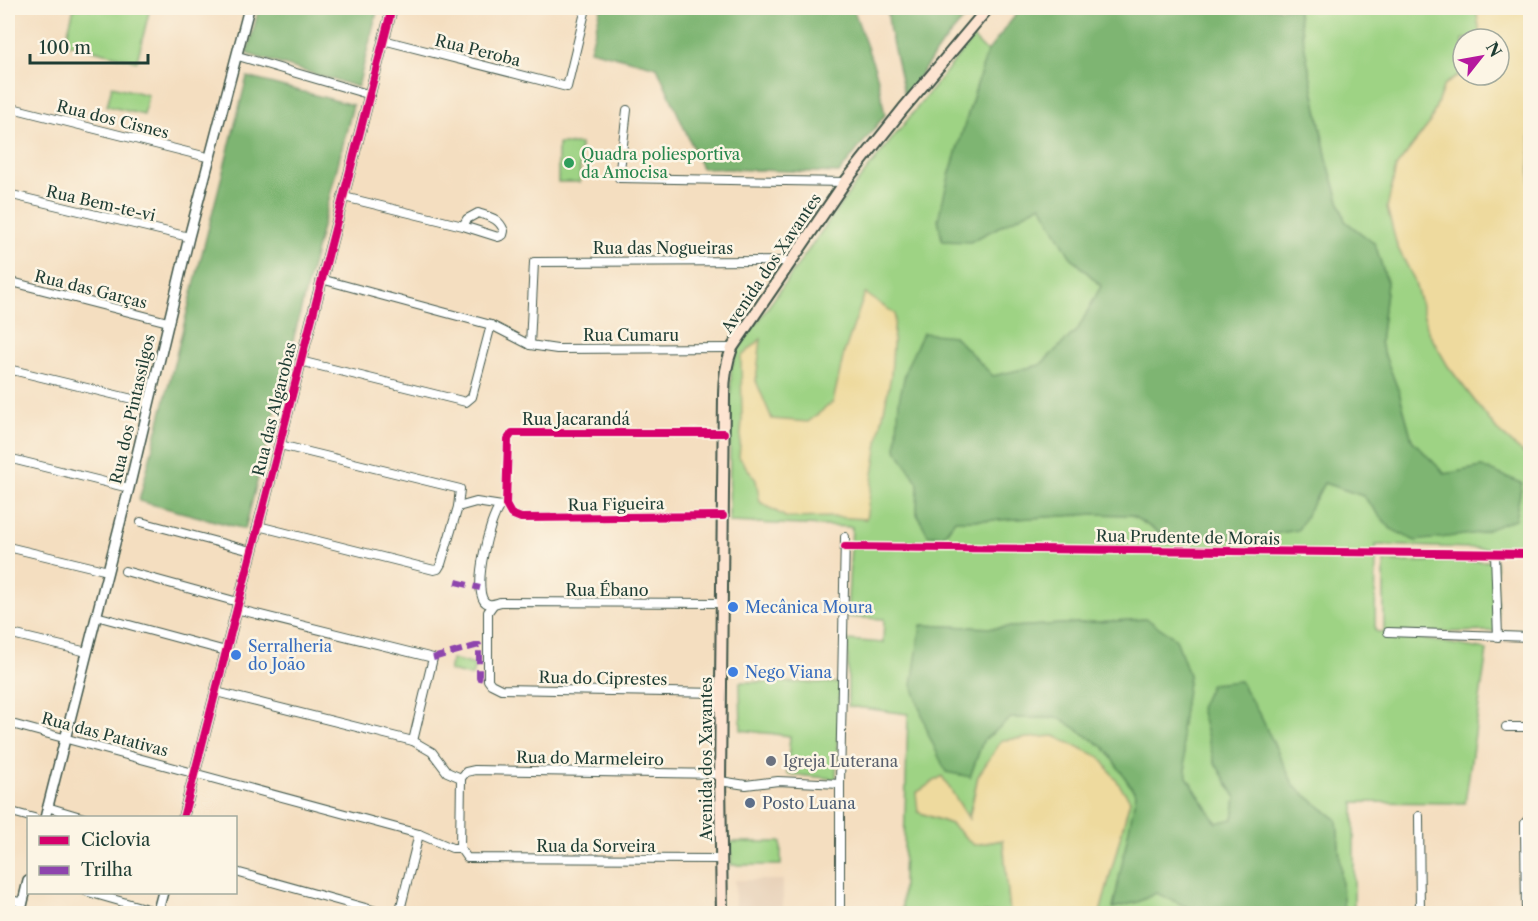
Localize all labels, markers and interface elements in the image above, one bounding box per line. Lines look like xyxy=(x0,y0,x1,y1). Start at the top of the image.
scale bar xyxy=(30,27,148,65)
north arrow xyxy=(1451,27,1511,87)
street label: Rua Peroba xyxy=(433,30,523,70)
text: 100 m xyxy=(39,37,91,59)
text: N xyxy=(1482,38,1506,60)
street label: Rua dos Cisnes xyxy=(55,95,171,143)
place label: Quadra poliesportiva da Amocisa xyxy=(581,144,741,182)
marker: Quadra poliesportiva da Amocisa xyxy=(562,156,576,170)
street label: Rua Bem-te-vi xyxy=(44,181,158,225)
street label: Avenida dos Xavantes xyxy=(716,189,825,338)
street label: Rua das Nogueiras xyxy=(593,238,733,258)
street label: Rua das Garças xyxy=(33,265,149,313)
street label: Rua Cumaru xyxy=(583,325,679,345)
street label: Rua dos Pintassilgos xyxy=(105,332,159,486)
street label: Rua das Algarobas xyxy=(248,340,300,478)
street label: Rua Jacarandá xyxy=(522,409,631,429)
street label: Rua Figueira xyxy=(568,493,665,515)
street label: Rua Prudente de Morais xyxy=(1096,525,1280,549)
street label: Rua Ébano xyxy=(565,580,649,600)
place label: Mecânica Moura xyxy=(745,597,873,617)
marker: Mecânica Moura xyxy=(726,600,740,614)
place label: Serralheria do João xyxy=(248,636,333,674)
marker: Serralheria do João xyxy=(229,648,243,662)
place label: Nego Viana xyxy=(745,662,832,682)
marker: Nego Viana xyxy=(726,665,740,679)
street label: Rua do Ciprestes xyxy=(538,667,668,689)
street label: Avenida dos Xavantes xyxy=(696,677,716,842)
street label: Rua das Patativas xyxy=(39,707,171,761)
street label: Rua do Marmeleiro xyxy=(516,747,664,769)
place label: Igreja Luterana xyxy=(783,751,899,771)
marker: Igreja Luterana xyxy=(764,754,778,768)
place label: Posto Luana xyxy=(762,793,856,813)
marker: Posto Luana xyxy=(743,796,757,810)
legend xyxy=(27,816,237,894)
text: Ciclovia xyxy=(81,829,151,851)
street label: Rua da Sorveira xyxy=(536,836,656,856)
text: Trilha xyxy=(81,859,133,881)

